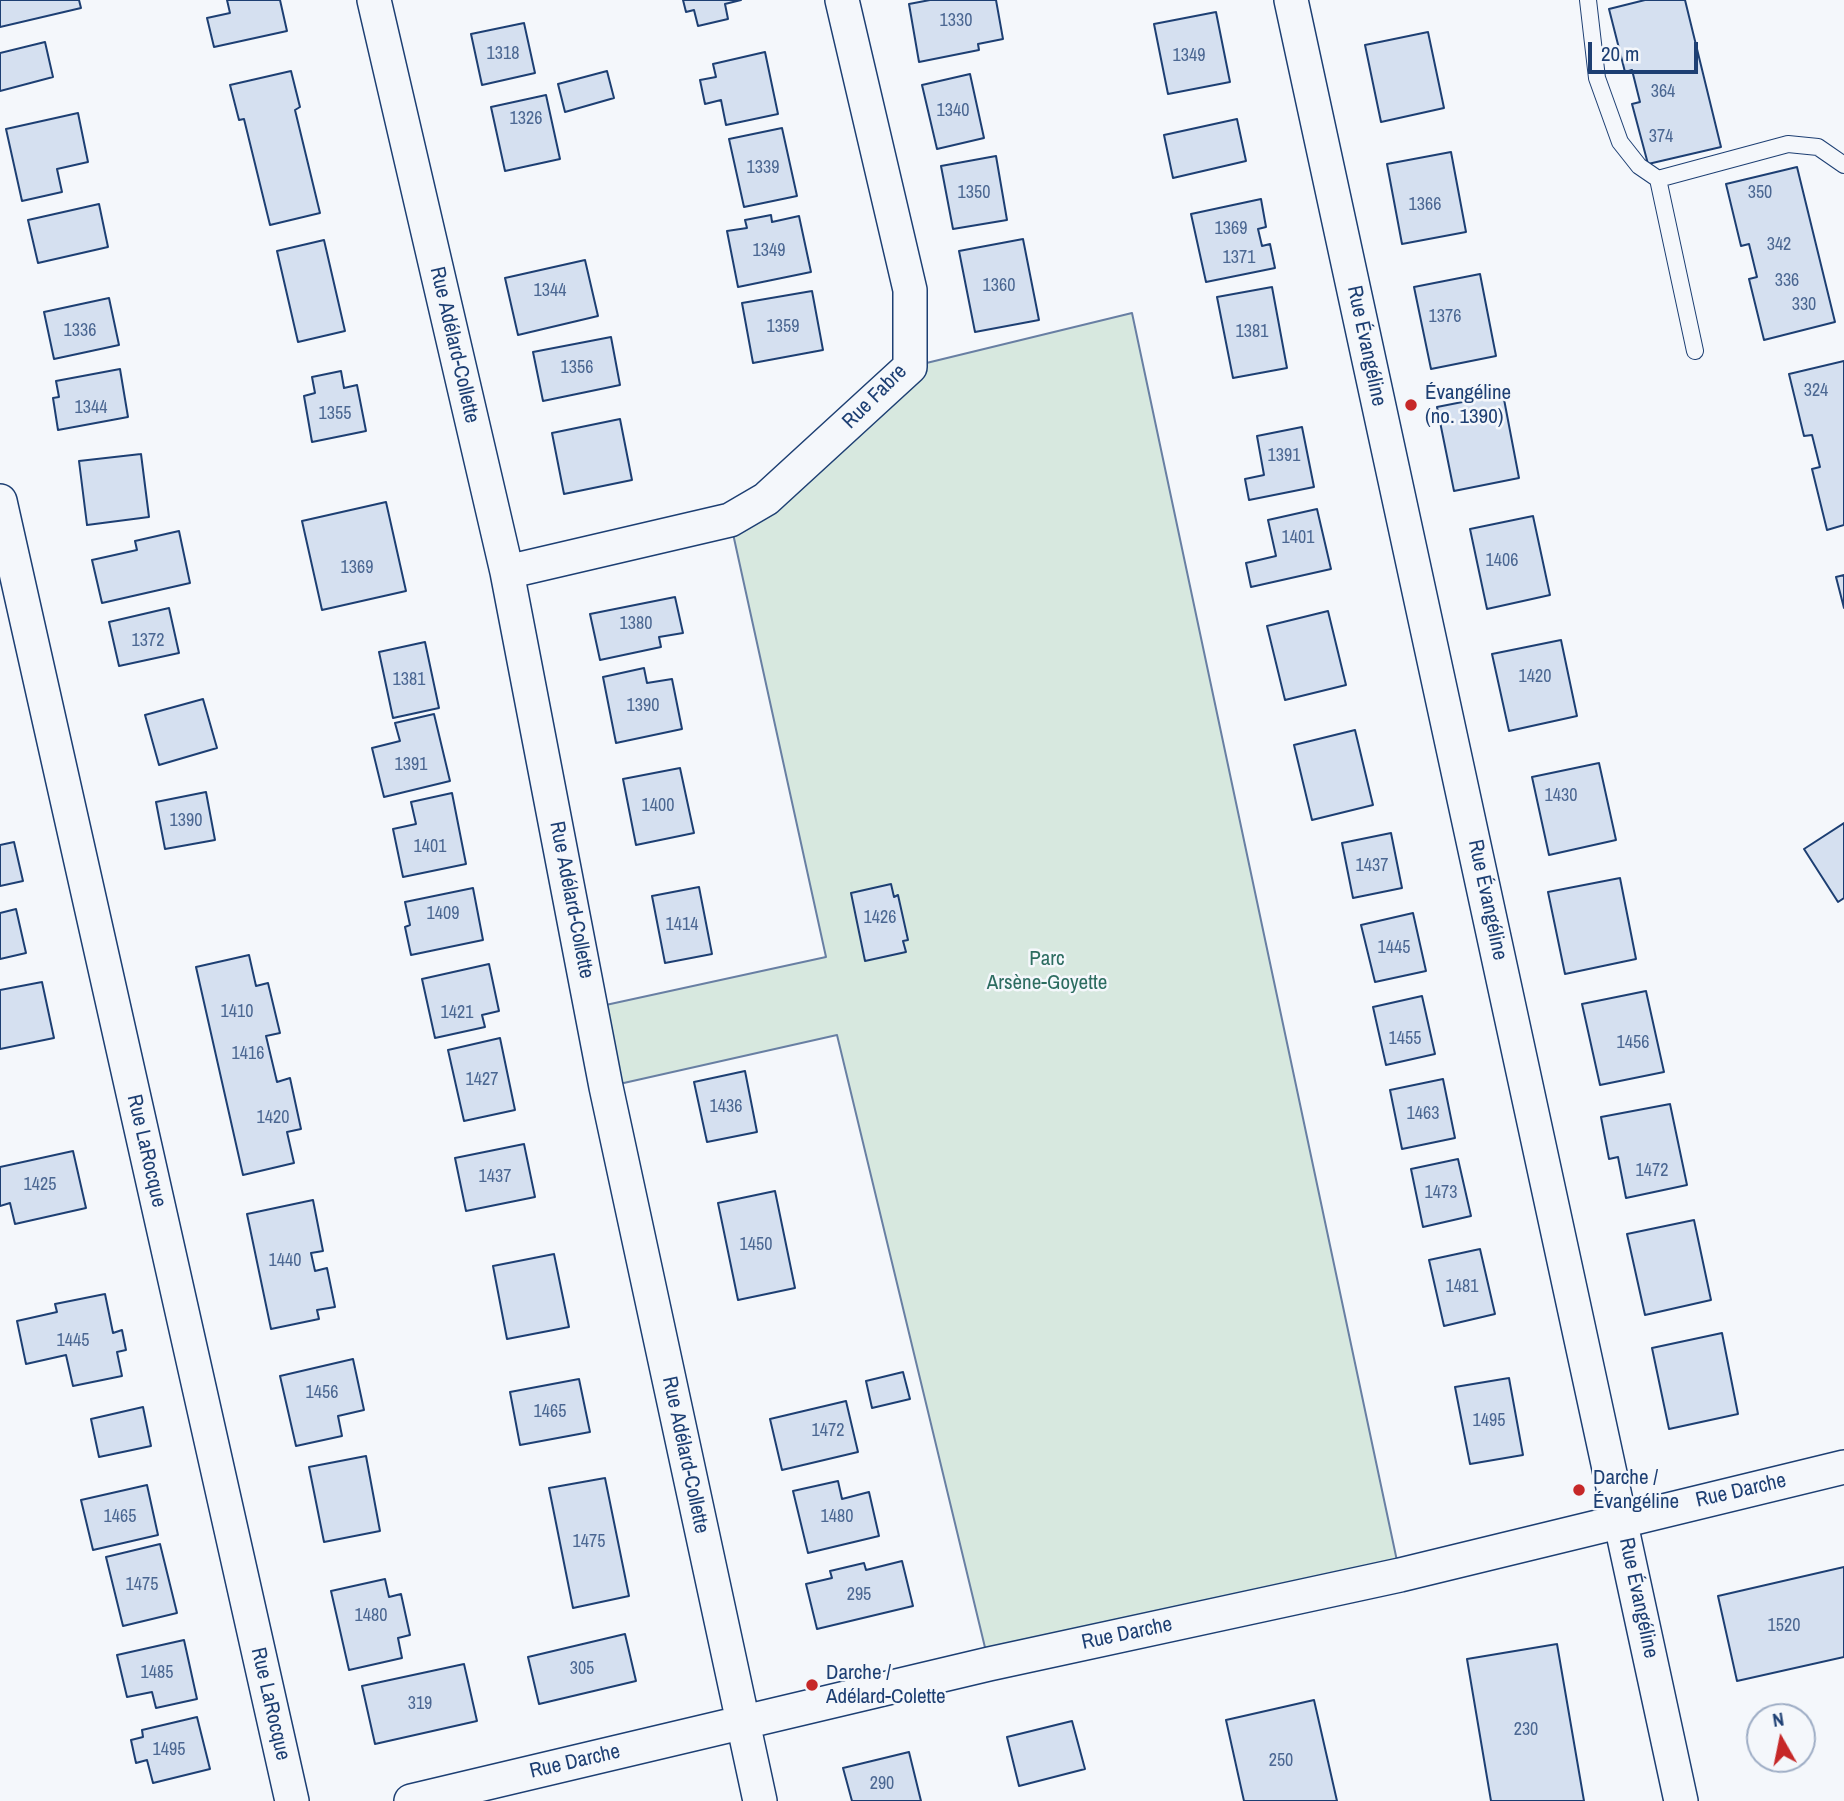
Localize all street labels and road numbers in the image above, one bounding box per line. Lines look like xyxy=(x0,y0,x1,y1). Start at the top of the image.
street label: Rue Adélard-Collette xyxy=(424,264,484,426)
street label: Rue Évangéline xyxy=(1341,283,1391,409)
street label: Rue Fabre xyxy=(838,360,912,434)
street label: Rue Adélard-Collette xyxy=(543,819,599,981)
street label: Rue Évangéline xyxy=(1462,837,1512,963)
street label: Rue LaRocque xyxy=(121,1092,171,1210)
street label: Rue Adélard-Collette xyxy=(656,1374,714,1536)
street label: Rue Darche xyxy=(1693,1468,1789,1514)
street label: Rue Évangéline xyxy=(1613,1535,1663,1661)
street label: Rue Darche xyxy=(1079,1612,1175,1656)
street label: Rue LaRocque xyxy=(245,1645,295,1763)
street label: Rue Darche xyxy=(527,1739,623,1785)

